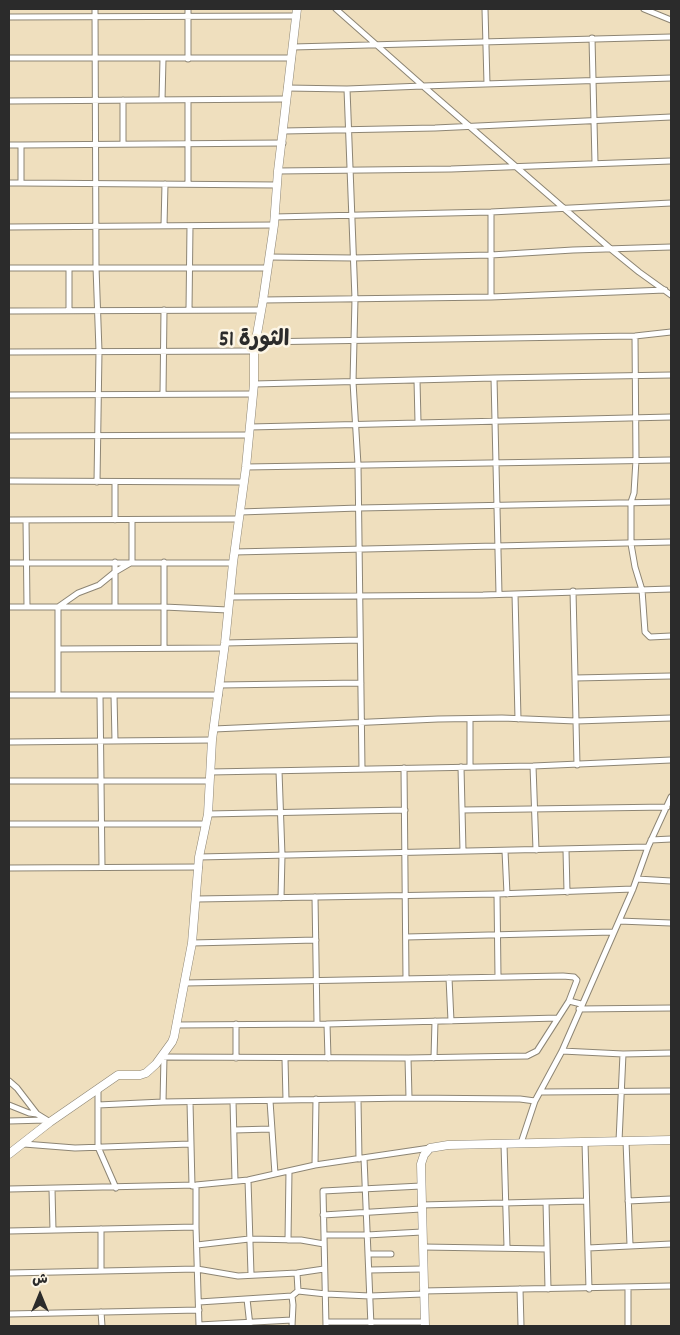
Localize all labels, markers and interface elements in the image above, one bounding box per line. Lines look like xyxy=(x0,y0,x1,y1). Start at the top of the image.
district label: الثورة 51 xyxy=(219,329,289,355)
north arrow xyxy=(15,1270,65,1320)
text: ش xyxy=(32,1270,48,1290)

